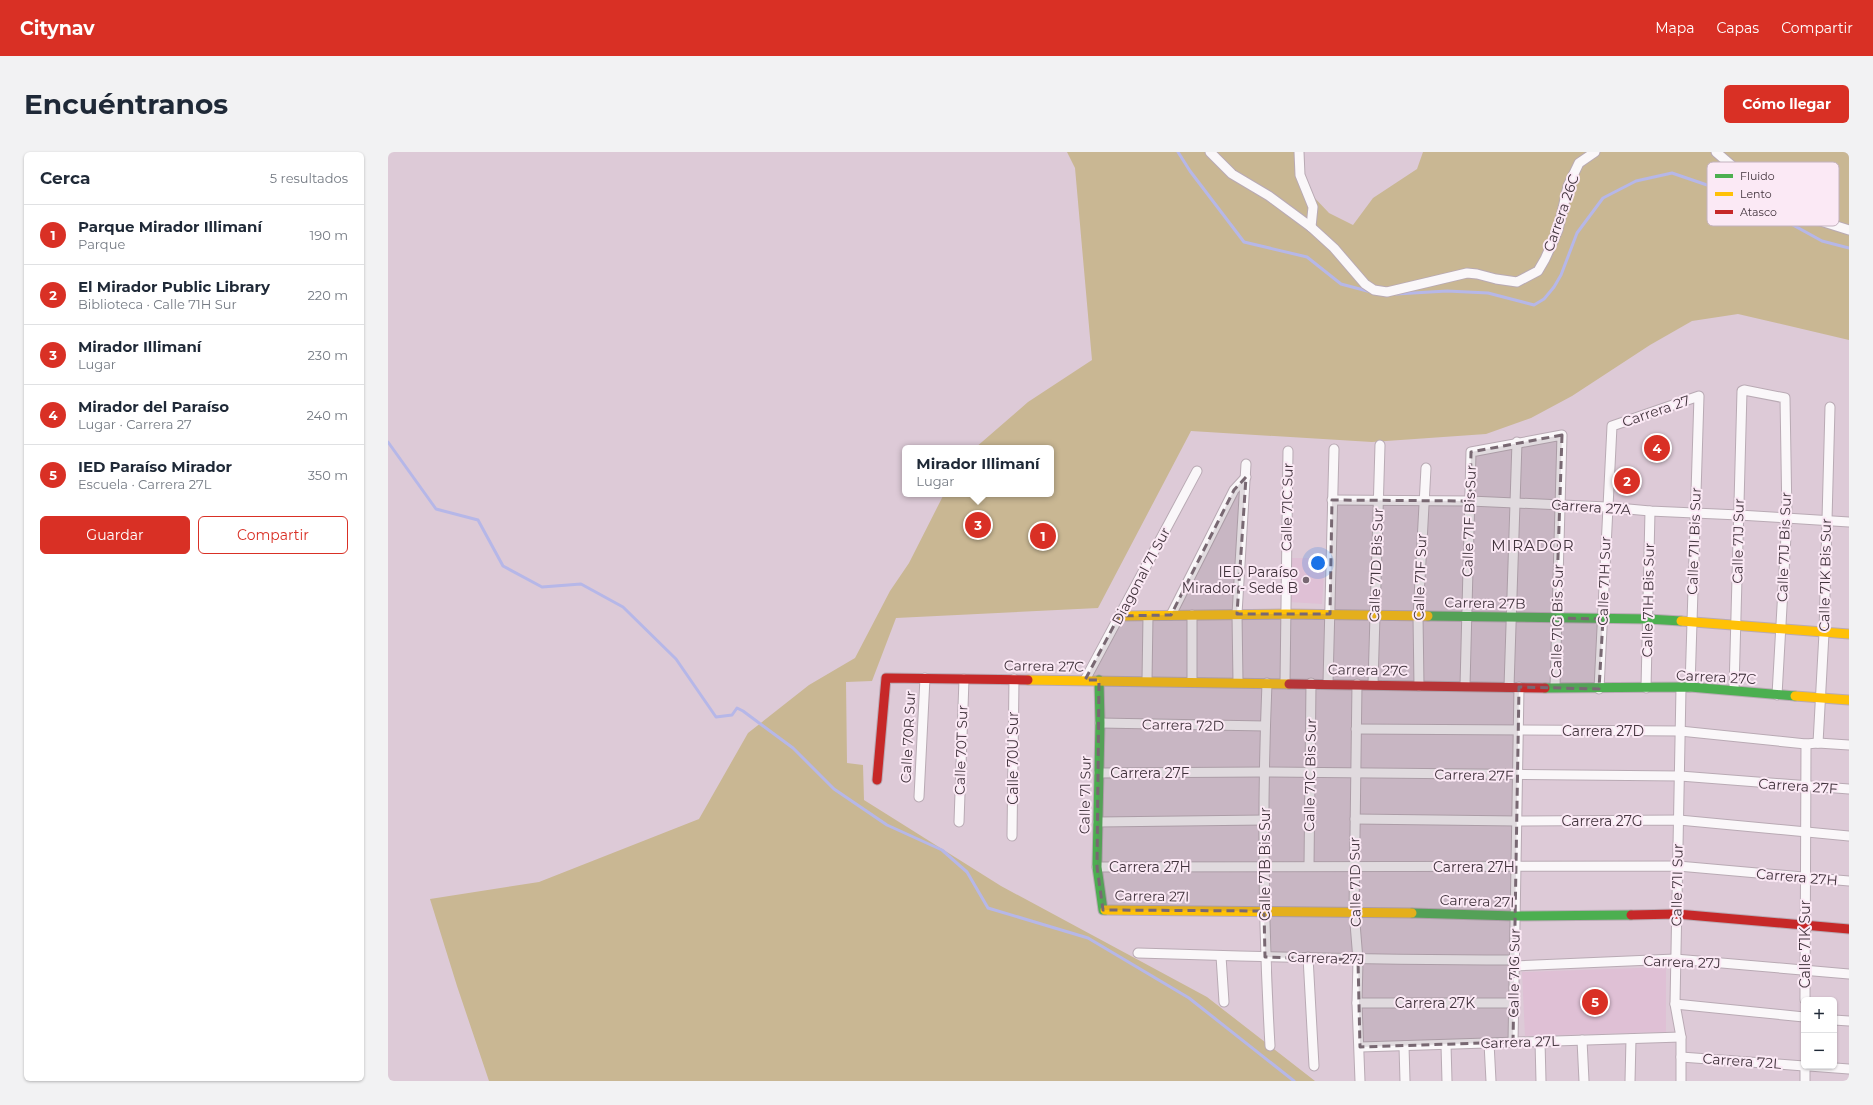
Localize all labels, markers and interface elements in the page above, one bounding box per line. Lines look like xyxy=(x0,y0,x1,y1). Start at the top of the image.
text: Citynav xyxy=(20,17,95,40)
text: Mapa xyxy=(1655,19,1695,37)
text: Capas xyxy=(1717,19,1759,37)
text: Compartir xyxy=(1781,19,1853,37)
button: Cómo llegar xyxy=(1724,85,1849,123)
text: Encuéntranos xyxy=(24,87,228,121)
legend xyxy=(1707,162,1839,226)
text: Cerca xyxy=(40,168,90,188)
text: Fluido xyxy=(1740,169,1775,183)
text: 5 resultados xyxy=(270,170,348,186)
street label: Carrera 26C xyxy=(1539,172,1583,254)
text: Lento xyxy=(1740,187,1772,201)
text: Atasco xyxy=(1740,205,1777,219)
text: Parque Mirador Illimaní xyxy=(78,217,262,236)
text: 1 xyxy=(50,227,56,243)
text: 190 m xyxy=(310,227,348,243)
text: Parque xyxy=(78,236,125,252)
text: El Mirador Public Library xyxy=(78,277,270,296)
text: 2 xyxy=(49,287,57,303)
text: 220 m xyxy=(307,287,348,303)
text: Biblioteca · Calle 71H Sur xyxy=(78,296,237,312)
text: Mirador Illimaní xyxy=(78,337,201,356)
text: 3 xyxy=(49,347,57,363)
text: 230 m xyxy=(307,347,348,363)
text: Lugar xyxy=(78,356,116,372)
street label: Carrera 27 xyxy=(1620,391,1692,431)
text: Mirador del Paraíso xyxy=(78,397,229,416)
text: 4 xyxy=(49,407,57,423)
text: 240 m xyxy=(307,407,348,423)
text: Lugar · Carrera 27 xyxy=(78,416,192,432)
pin: 4 xyxy=(1644,433,1670,463)
popup xyxy=(902,445,1054,497)
text: Mirador Illimaní xyxy=(916,454,1040,473)
text: IED Paraíso Mirador xyxy=(78,457,232,476)
street label: Calle 71C Sur xyxy=(1277,462,1297,551)
street label: Calle 71F Bis Sur xyxy=(1458,464,1480,577)
pin: 2 xyxy=(1614,466,1640,496)
text: 5 xyxy=(49,467,57,483)
text: 350 m xyxy=(308,467,348,483)
text: Lugar xyxy=(916,473,954,489)
text: Escuela · Carrera 27L xyxy=(78,476,211,492)
street label: Calle 71I Bis Sur xyxy=(1683,487,1705,595)
street label: Calle 71J Bis Sur xyxy=(1773,491,1795,602)
street label: Carrera 27A xyxy=(1551,495,1632,519)
street label: Calle 71J Sur xyxy=(1728,498,1748,584)
street label: Calle 71D Bis Sur xyxy=(1365,507,1387,623)
pin: 3 xyxy=(965,510,991,540)
button: Guardar xyxy=(40,516,190,554)
button: Compartir xyxy=(198,516,348,554)
street label: Calle 71K Bis Sur xyxy=(1815,518,1835,632)
pin: 1 xyxy=(1030,521,1056,551)
street label: Diagonal 71 Sur xyxy=(1108,524,1174,628)
street label: Calle 71F Sur xyxy=(1409,533,1431,621)
street label: Calle 71H Sur xyxy=(1593,535,1615,626)
district label: MIRADOR xyxy=(1491,536,1575,555)
street label: Calle 71H Bis Sur xyxy=(1638,542,1658,657)
your location xyxy=(1308,553,1328,573)
place label: IED Paraíso Mirador - Sede B xyxy=(1182,563,1298,597)
street label: Calle 71G Bis Sur xyxy=(1547,563,1567,678)
marker: IED Paraíso Mirador - Sede B xyxy=(1301,575,1311,585)
street label: Carrera 27B xyxy=(1444,593,1526,613)
street label: Carrera 27C xyxy=(1004,656,1084,676)
street label: Carrera 27C xyxy=(1328,660,1408,680)
street label: Carrera 27C xyxy=(1675,666,1757,688)
street label: Calle 70R Sur xyxy=(897,690,919,784)
street label: Calle 70T Sur xyxy=(950,704,972,795)
street label: Calle 70U Sur xyxy=(1004,711,1022,805)
street label: Carrera 72D xyxy=(1142,715,1224,735)
street label: Calle 71C Bis Sur xyxy=(1300,718,1320,832)
street label: Carrera 27D xyxy=(1562,722,1644,740)
street label: Calle 71 Sur xyxy=(1075,755,1095,834)
street label: Carrera 27F xyxy=(1110,764,1190,782)
street label: Carrera 27F xyxy=(1434,765,1514,785)
street label: Carrera 27F xyxy=(1758,774,1838,798)
street label: Calle 71B Bis Sur xyxy=(1256,807,1274,921)
street label: Carrera 27G xyxy=(1561,812,1643,830)
street label: Calle 71D Sur xyxy=(1345,836,1365,927)
street label: Calle 71I Sur xyxy=(1667,843,1687,927)
street label: Carrera 27H xyxy=(1109,858,1191,876)
street label: Carrera 27H xyxy=(1433,858,1515,876)
street label: Carrera 27H xyxy=(1755,864,1839,890)
street label: Carrera 27I xyxy=(1114,886,1190,906)
street label: Carrera 27I xyxy=(1439,891,1515,911)
street label: Calle 71K Sur xyxy=(1796,899,1814,988)
street label: Calle 71G Sur xyxy=(1504,928,1524,1018)
street label: Carrera 27J xyxy=(1287,948,1365,968)
street label: Carrera 27J xyxy=(1643,952,1721,972)
pin: 5 xyxy=(1582,987,1608,1017)
street label: Carrera 27K xyxy=(1395,994,1475,1012)
map controls xyxy=(1801,997,1837,1069)
button: + xyxy=(1801,997,1837,1033)
street label: Carrera 27L xyxy=(1480,1032,1560,1052)
button: − xyxy=(1801,1033,1837,1069)
street label: Carrera 72L xyxy=(1702,1049,1783,1073)

